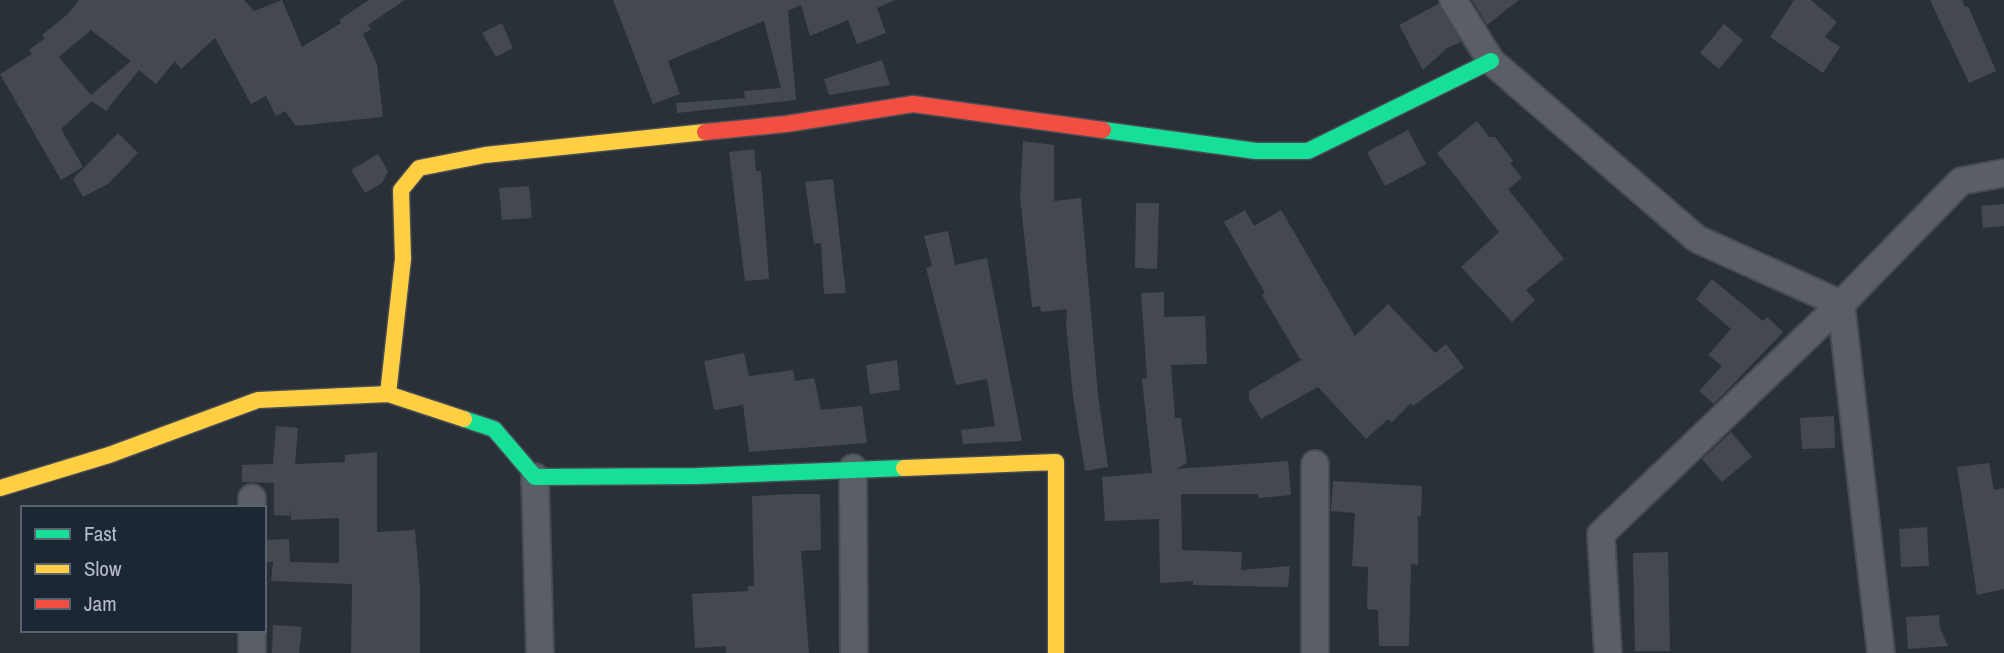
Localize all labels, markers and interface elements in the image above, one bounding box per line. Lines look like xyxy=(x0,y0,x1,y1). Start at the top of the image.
legend xyxy=(21,506,266,632)
text: Fast xyxy=(84,519,117,548)
text: Slow xyxy=(84,554,122,583)
text: Jam xyxy=(84,589,117,618)

